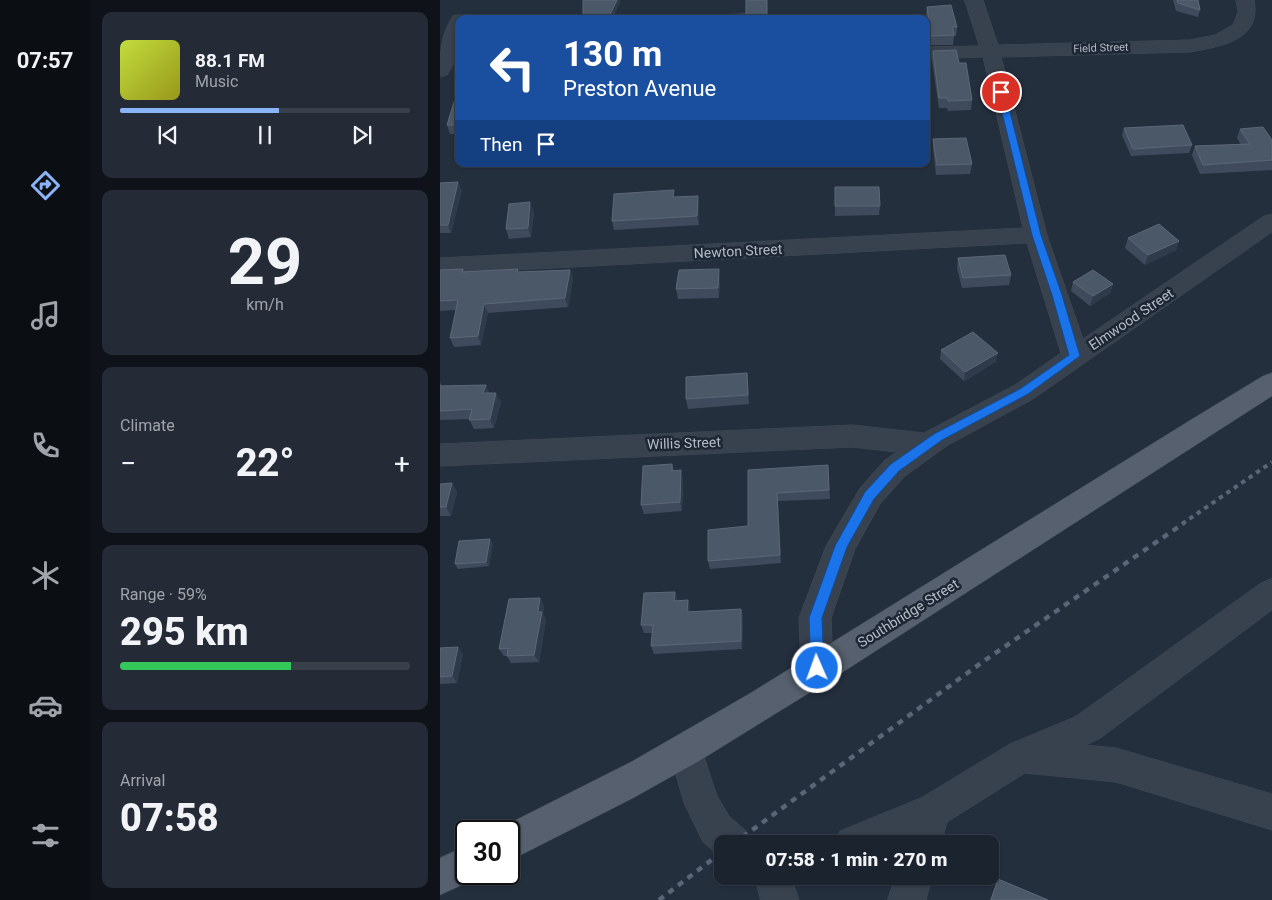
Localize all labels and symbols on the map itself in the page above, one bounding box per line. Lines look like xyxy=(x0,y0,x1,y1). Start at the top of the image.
street label: Field Street xyxy=(1073,41,1129,55)
pin xyxy=(980,71,1022,113)
street label: Newton Street xyxy=(693,241,783,261)
street label: Elmwood Street xyxy=(1086,285,1177,353)
street label: Willis Street xyxy=(647,434,722,452)
street label: Southbridge Street xyxy=(855,575,962,650)
position arrow xyxy=(790,641,842,693)
speed limit sign: 30 xyxy=(455,820,520,885)

